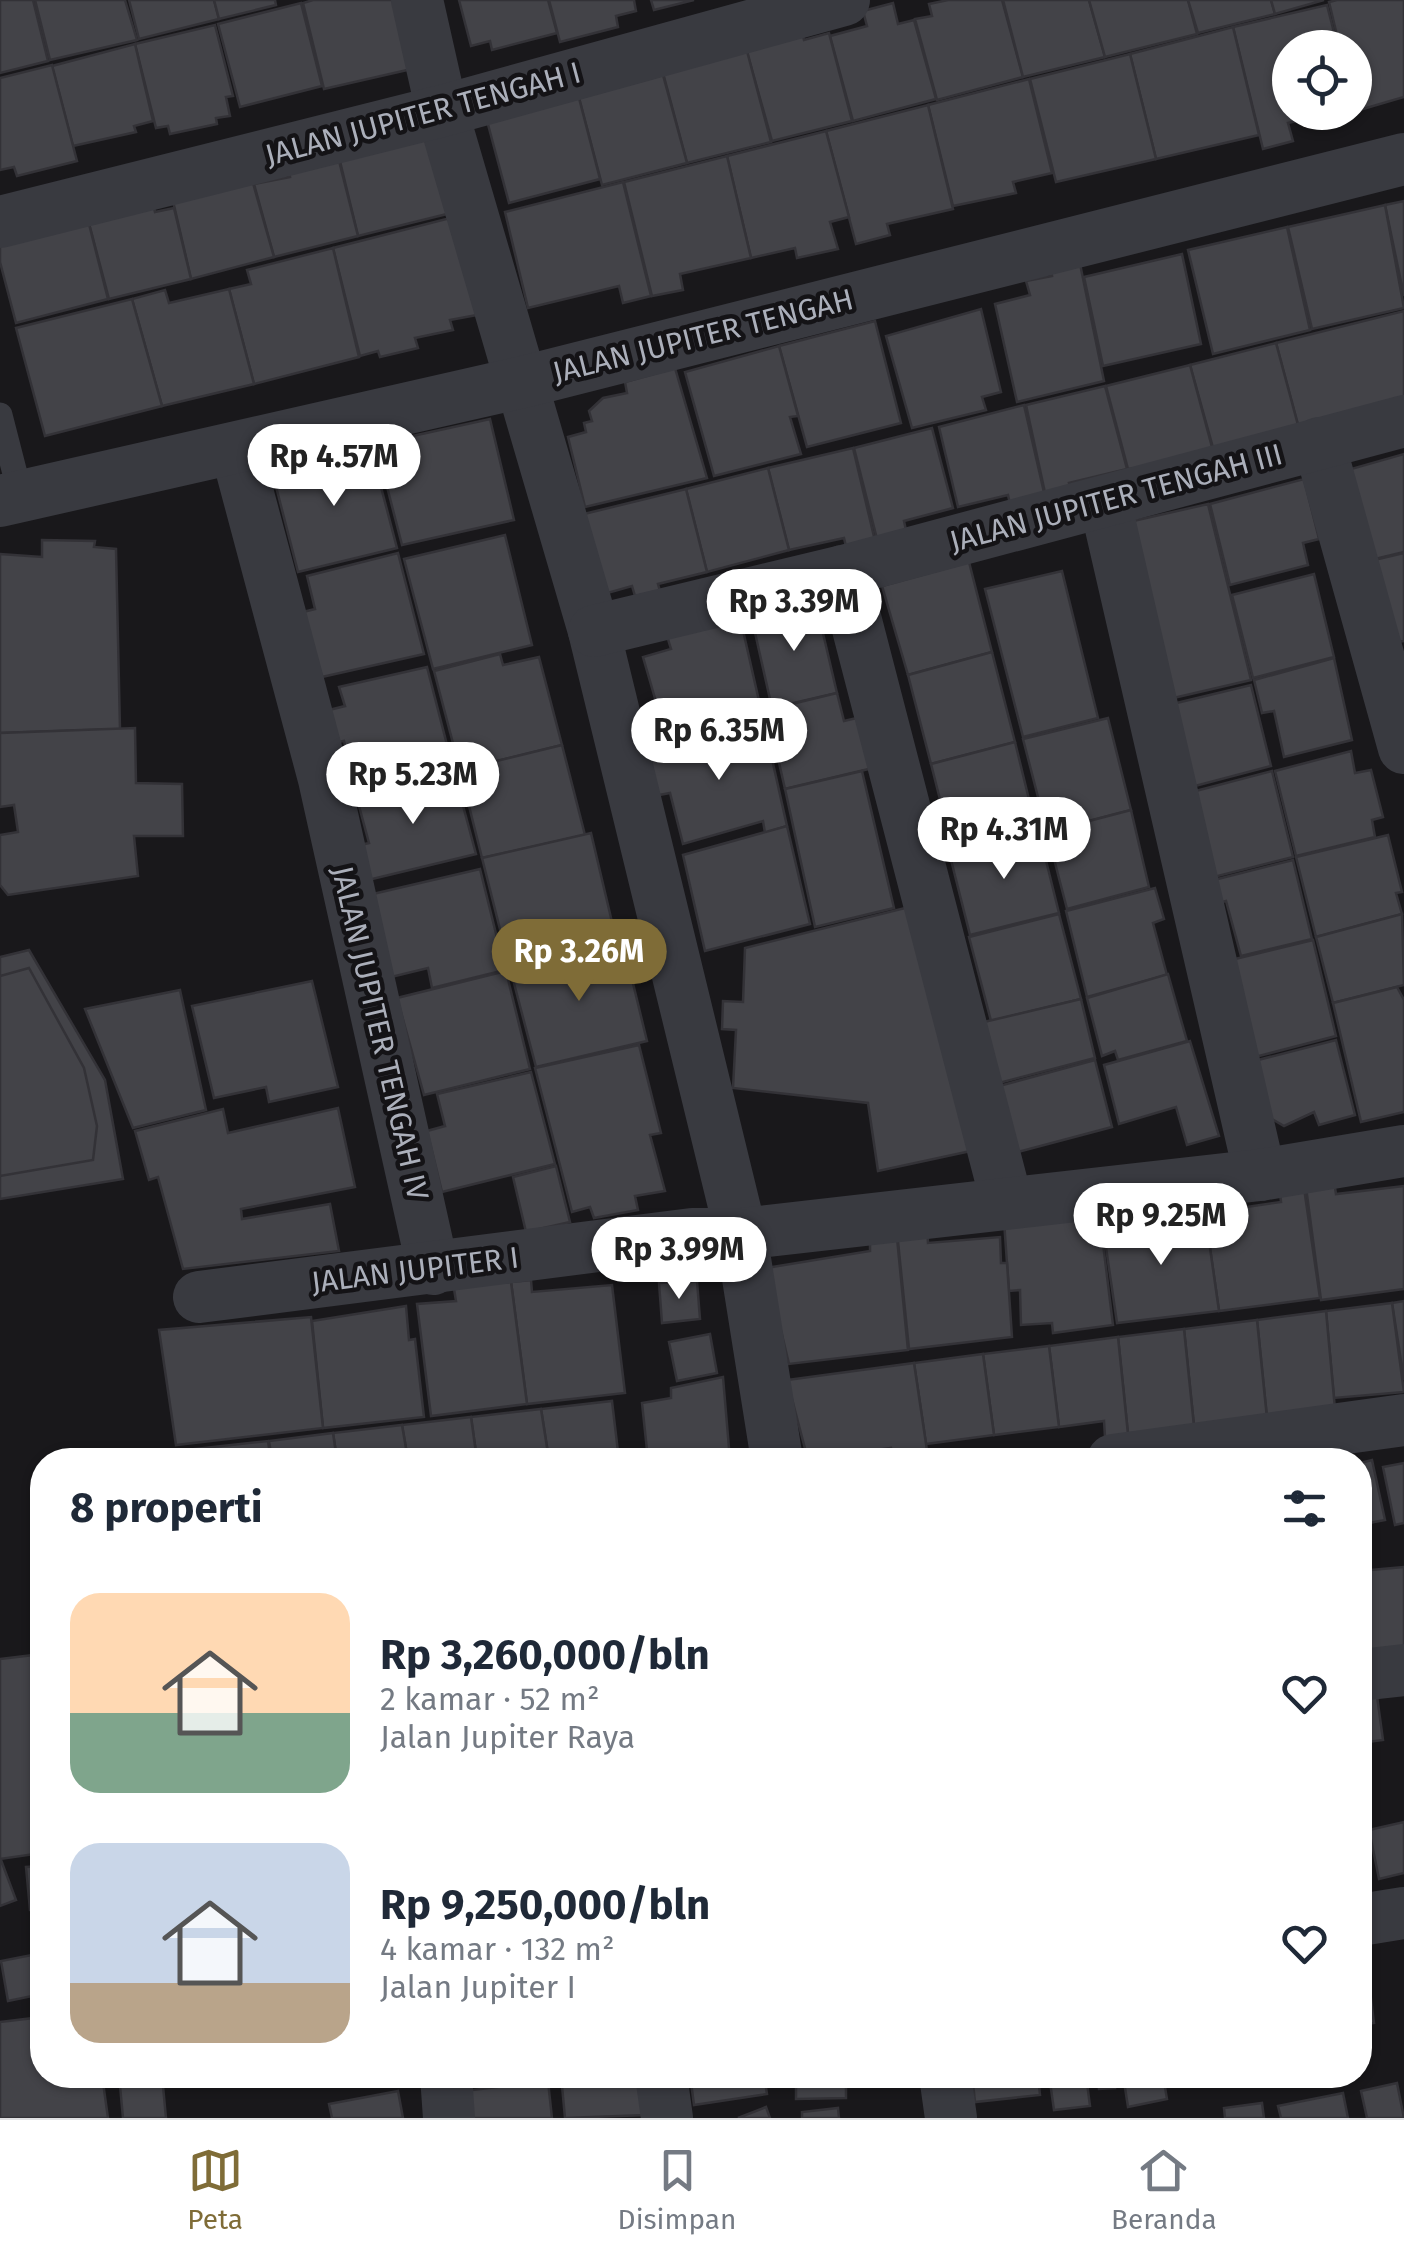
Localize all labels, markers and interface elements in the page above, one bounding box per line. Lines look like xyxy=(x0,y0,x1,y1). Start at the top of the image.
map controls xyxy=(1272,30,1372,130)
button: locate xyxy=(1272,30,1372,130)
street label: JALAN JUPITER TENGAH I xyxy=(261,55,585,173)
street label: JALAN JUPITER TENGAH xyxy=(549,281,857,391)
pin: Rp 4.57M xyxy=(231,424,437,509)
street label: JALAN JUPITER TENGAH III xyxy=(946,436,1286,560)
text: Rp 4.57M xyxy=(270,437,398,475)
pin: Rp 3.39M xyxy=(691,569,897,654)
text: Rp 3.39M xyxy=(729,582,859,620)
pin: Rp 6.35M xyxy=(616,698,822,783)
text: Rp 6.35M xyxy=(653,711,785,749)
pin: Rp 5.23M xyxy=(310,742,516,827)
text: Rp 5.23M xyxy=(348,755,478,793)
pin: Rp 4.31M xyxy=(901,797,1107,882)
text: Rp 4.31M xyxy=(940,810,1068,848)
street label: JALAN JUPITER TENGAH IV xyxy=(324,862,436,1204)
pin: Rp 3.26M xyxy=(476,919,682,1004)
text: Rp 3.26M xyxy=(514,932,644,970)
pin: Rp 9.25M xyxy=(1058,1183,1264,1268)
text: Rp 9.25M xyxy=(1096,1196,1226,1234)
pin: Rp 3.99M xyxy=(576,1217,782,1302)
text: Rp 3.99M xyxy=(613,1230,745,1268)
street label: JALAN JUPITER I xyxy=(309,1239,521,1301)
icon: filters xyxy=(1277,1481,1332,1536)
text: 8 properti xyxy=(70,1483,263,1533)
text: Rp 3,260,000/bln xyxy=(380,1630,710,1680)
icon: home xyxy=(150,1633,270,1753)
icon: heart xyxy=(1277,1666,1332,1721)
text: 2 kamar · 52 m² xyxy=(380,1680,600,1718)
text: Jalan Jupiter Raya xyxy=(380,1718,635,1756)
text: Rp 9,250,000/bln xyxy=(380,1880,710,1930)
icon: home xyxy=(150,1883,270,2003)
icon: heart xyxy=(1277,1916,1332,1971)
text: 4 kamar · 132 m² xyxy=(380,1930,615,1968)
text: Jalan Jupiter I xyxy=(380,1968,576,2006)
tab: Peta xyxy=(187,2143,243,2236)
tab: Disimpan xyxy=(618,2143,736,2236)
tab: Beranda xyxy=(1111,2143,1217,2236)

